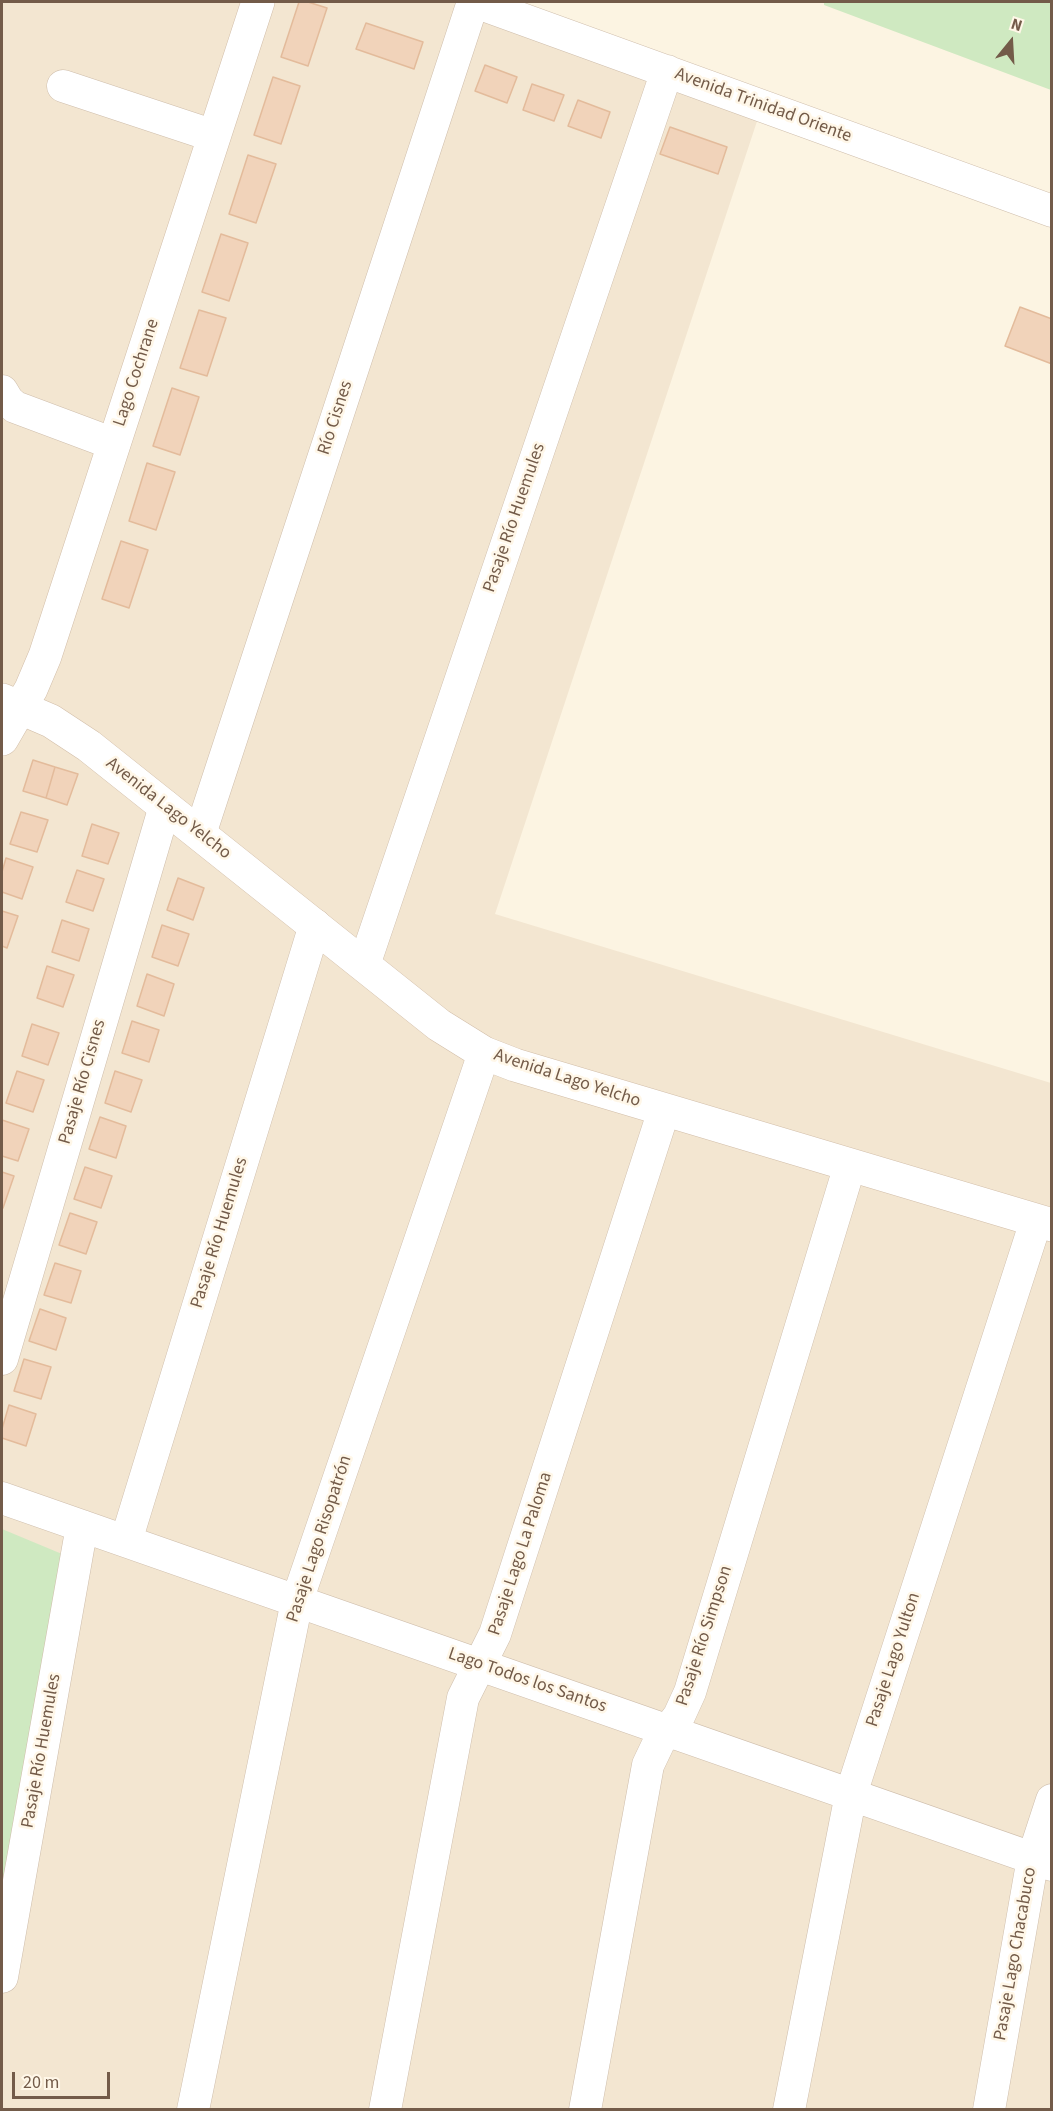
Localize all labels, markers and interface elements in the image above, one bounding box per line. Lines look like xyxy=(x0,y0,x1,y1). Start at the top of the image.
north arrow xyxy=(981,12,1041,72)
text: N xyxy=(1008,13,1025,37)
street label: Avenida Trinidad Oriente xyxy=(672,64,854,148)
street label: Lago Cochrane xyxy=(109,317,165,429)
street label: Río Cisnes xyxy=(314,378,358,458)
street label: Pasaje Río Huemules xyxy=(479,441,551,595)
street label: Avenida Lago Yelcho xyxy=(101,753,235,865)
street label: Pasaje Río Cisnes xyxy=(55,1017,111,1147)
street label: Avenida Lago Yelcho xyxy=(491,1045,643,1113)
street label: Pasaje Río Huemules xyxy=(187,1155,253,1311)
street label: Pasaje Lago Risopatrón xyxy=(283,1453,357,1625)
street label: Pasaje Lago La Paloma xyxy=(484,1470,558,1638)
street label: Pasaje Río Simpson xyxy=(672,1563,738,1709)
street label: Pasaje Lago Yulton xyxy=(862,1590,926,1730)
street label: Lago Todos los Santos xyxy=(445,1644,609,1718)
street label: Pasaje Río Huemules xyxy=(18,1672,66,1830)
street label: Pasaje Lago Chacabuco xyxy=(990,1866,1042,2042)
scale bar xyxy=(15,2060,112,2098)
text: 20 m xyxy=(23,2070,59,2095)

